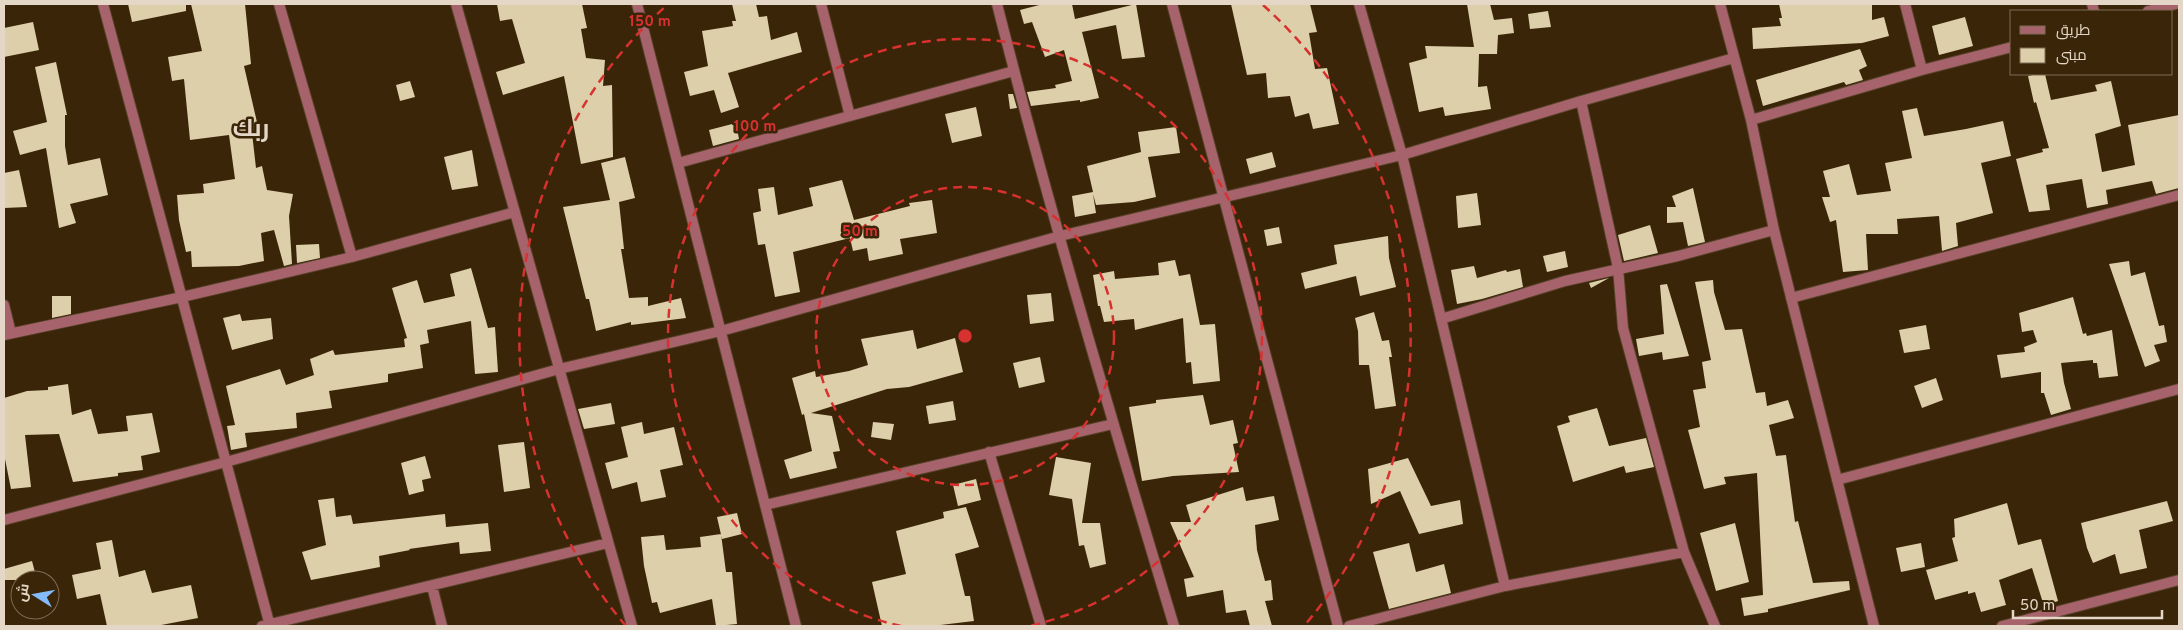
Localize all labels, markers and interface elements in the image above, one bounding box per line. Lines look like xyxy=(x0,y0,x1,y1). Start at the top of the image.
legend xyxy=(2010,10,2173,75)
text: 150 m xyxy=(629,13,671,32)
text: طريق xyxy=(2056,22,2090,41)
text: مبنى xyxy=(2056,47,2087,66)
district label: ربك xyxy=(233,115,269,145)
text: 100 m xyxy=(734,118,776,137)
text: 50 m xyxy=(842,223,878,242)
centre of rings xyxy=(956,327,974,345)
north arrow xyxy=(10,570,60,620)
text: ش xyxy=(13,582,34,603)
scale bar xyxy=(2013,588,2162,620)
text: 50 m xyxy=(2020,597,2055,616)

